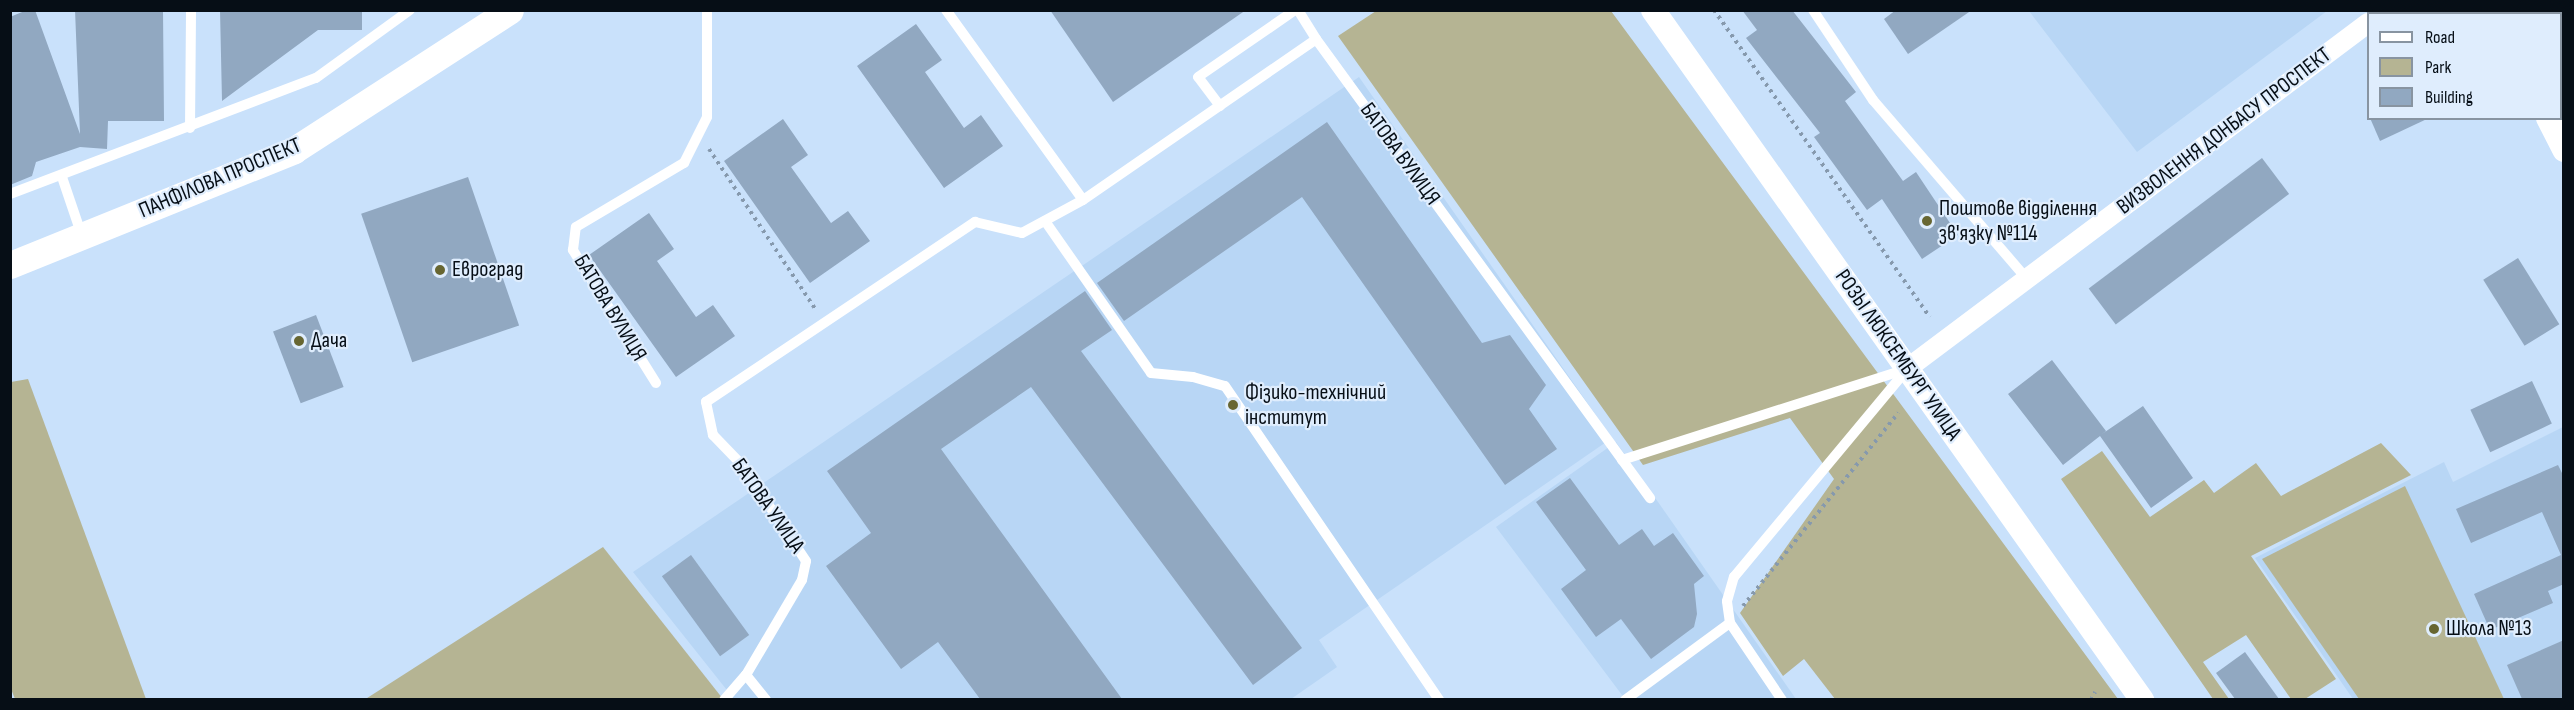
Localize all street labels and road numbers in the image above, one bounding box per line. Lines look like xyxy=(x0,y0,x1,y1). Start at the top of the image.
street label: ВИЗВОЛЕННЯ ДОНБАСУ ПРОСПЕКТ xyxy=(2112,42,2336,220)
street label: БАТОВА ВУЛИЦЯ xyxy=(1354,98,1446,210)
street label: ПАНФІЛОВА ПРОСПЕКТ xyxy=(135,132,305,224)
street label: БАТОВА ВУЛИЦЯ xyxy=(568,250,652,366)
street label: РОЗЫ ЛЮКСЕМБУРГ УЛИЦА xyxy=(1829,264,1967,446)
street label: БАТОВА УЛИЦА xyxy=(726,454,810,558)

